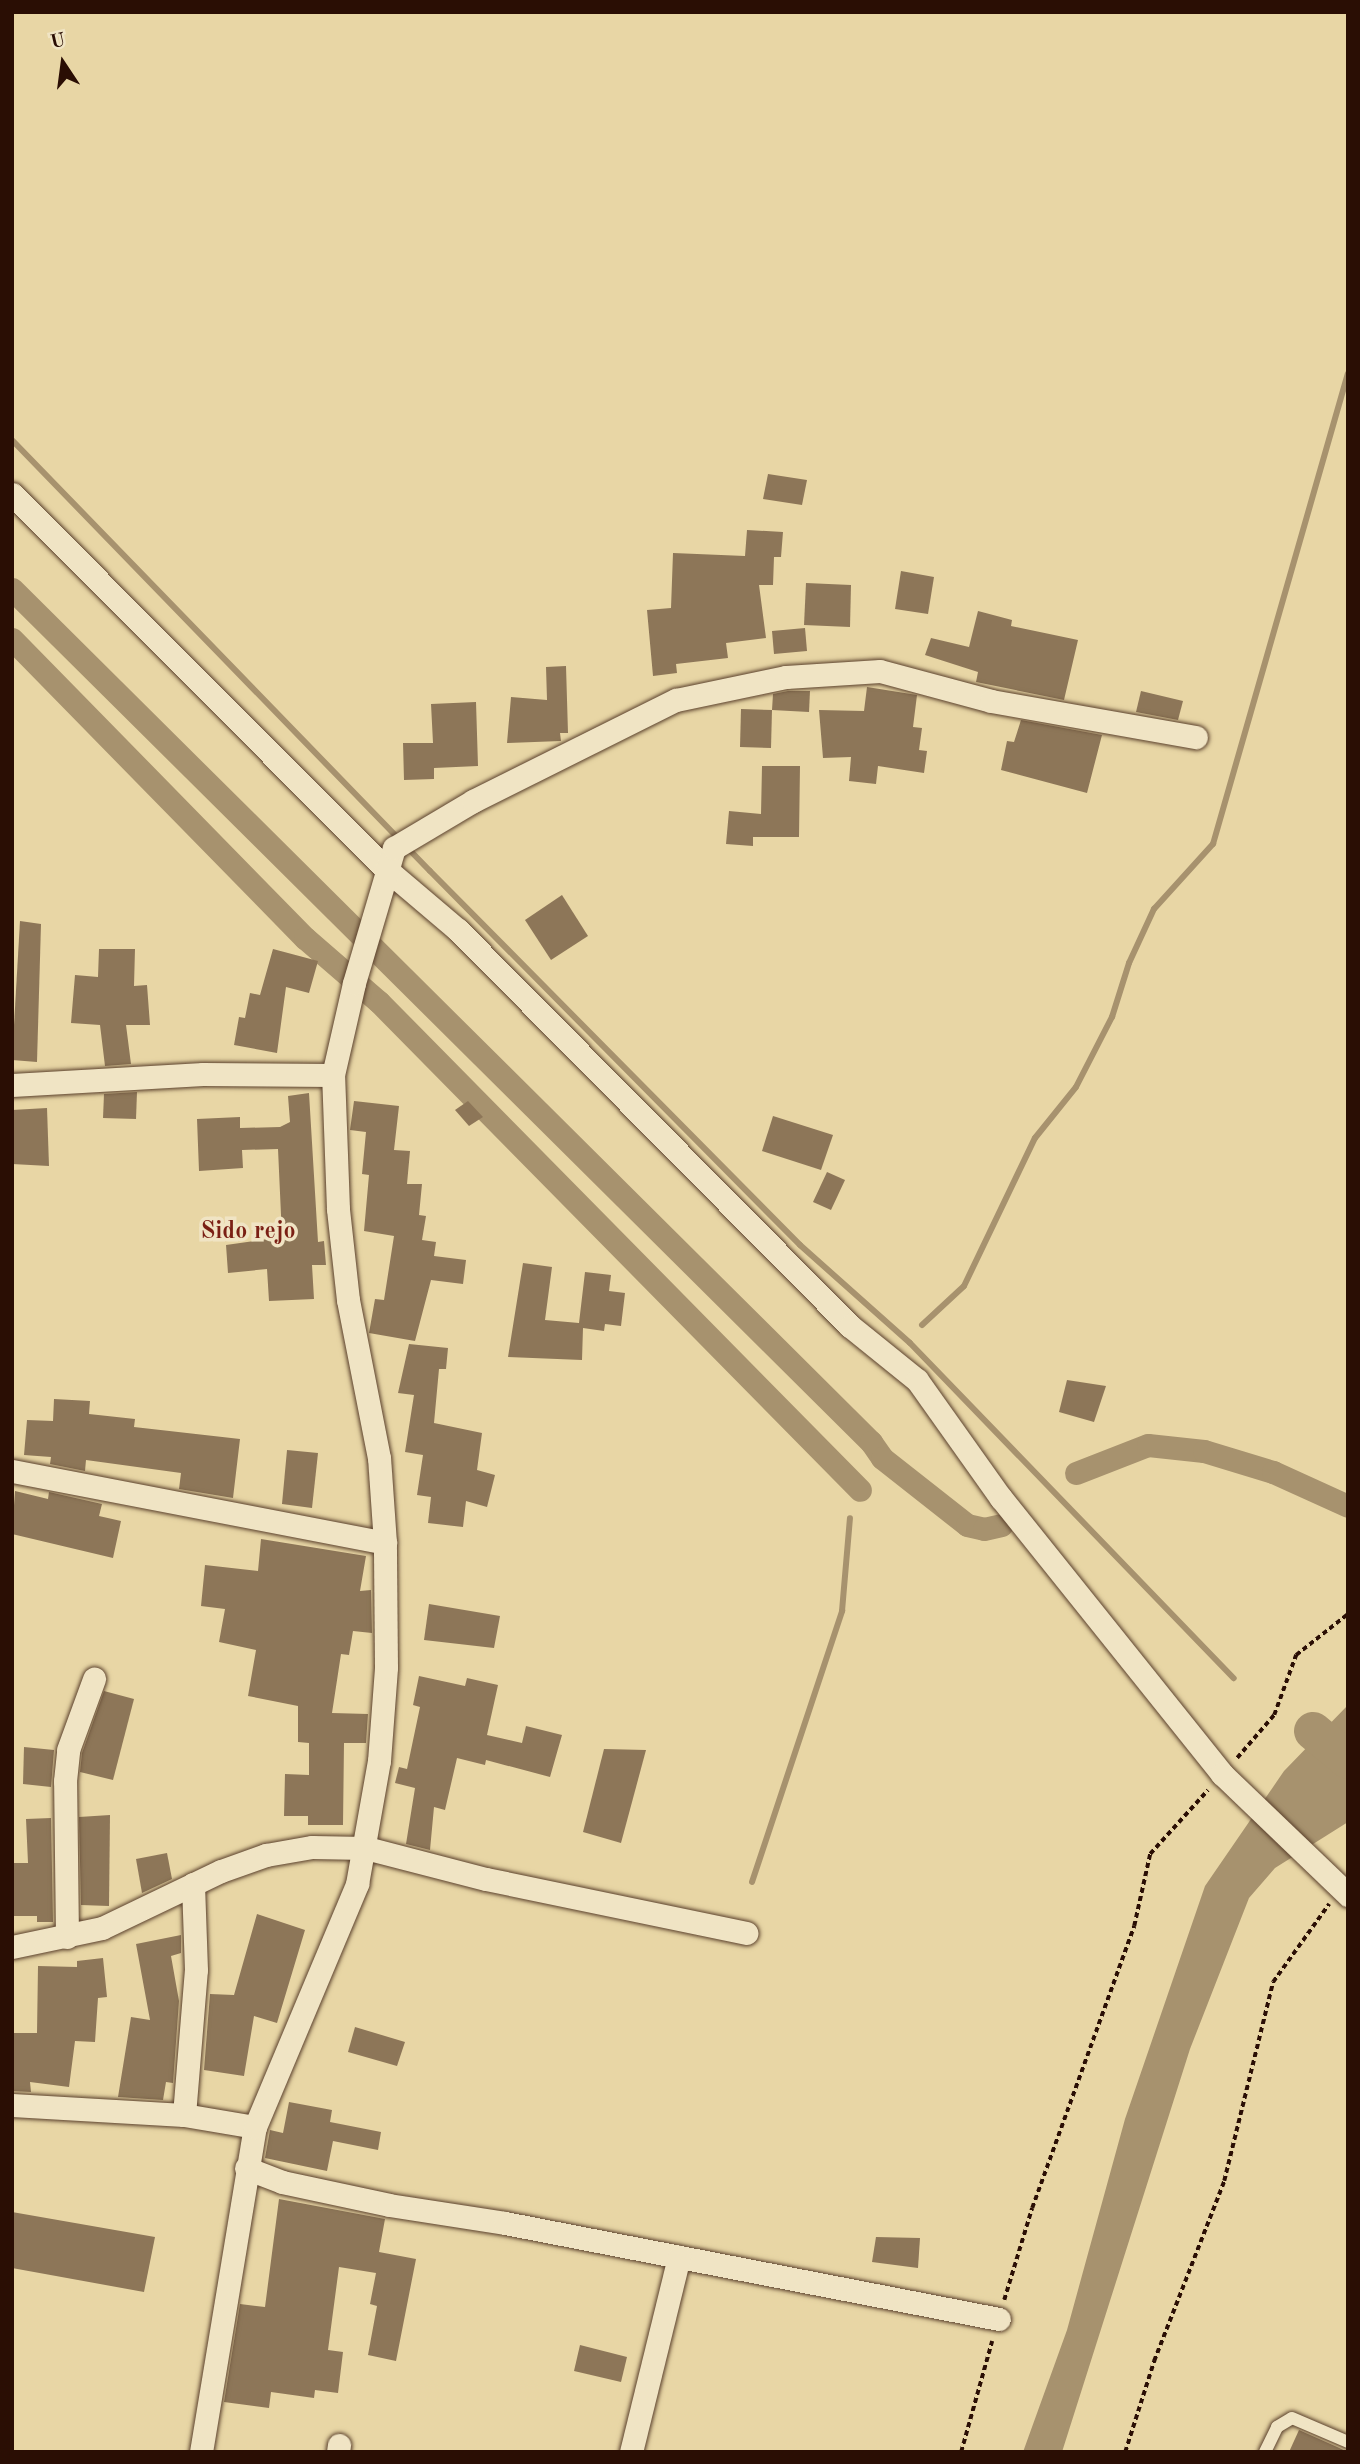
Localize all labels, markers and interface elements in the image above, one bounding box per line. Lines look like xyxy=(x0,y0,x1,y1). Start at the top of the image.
north arrow xyxy=(28,28,98,98)
text: U xyxy=(49,31,68,53)
district label: Sido rejo xyxy=(200,1219,296,1247)

